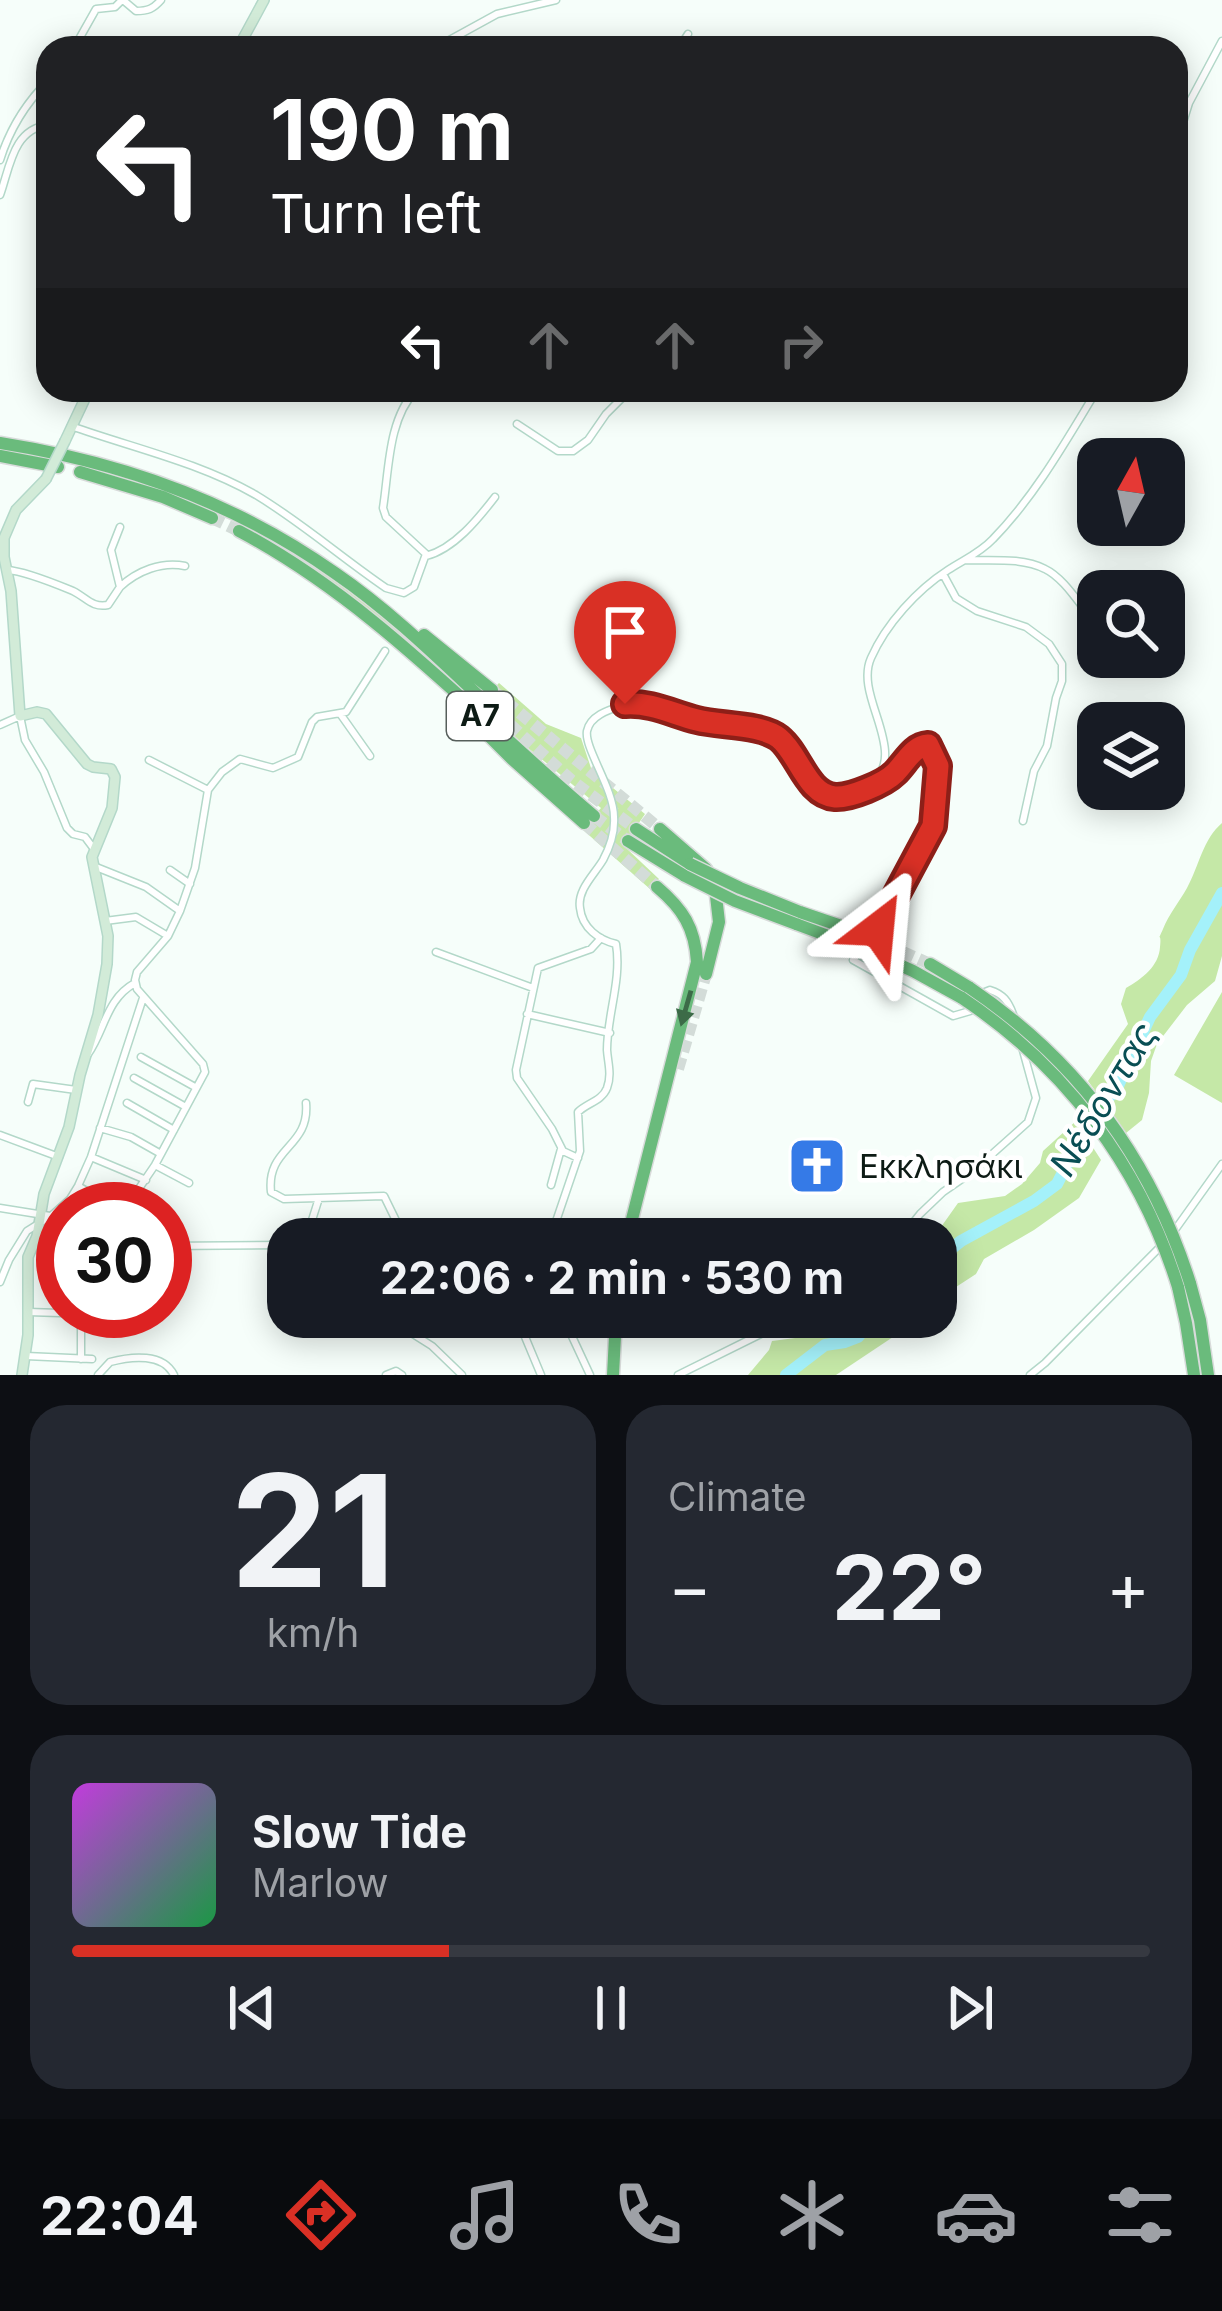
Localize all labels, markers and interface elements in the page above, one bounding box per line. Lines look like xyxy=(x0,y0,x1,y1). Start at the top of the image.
text: 190 m xyxy=(270,79,514,180)
icon: left xyxy=(72,84,228,240)
text: Turn left xyxy=(270,181,481,246)
icon: left xyxy=(390,312,456,378)
icon: ahead xyxy=(516,312,582,378)
icon: ahead xyxy=(642,312,708,378)
icon: right xyxy=(768,312,834,378)
north arrow xyxy=(1077,438,1185,546)
map controls xyxy=(1077,438,1185,810)
button: search xyxy=(1077,570,1185,678)
pin xyxy=(574,581,676,704)
icon: arrive xyxy=(592,599,658,665)
road number: Α7 xyxy=(447,692,513,740)
button: layers xyxy=(1077,702,1185,810)
position arrow xyxy=(815,866,941,992)
one-way arrow xyxy=(676,990,694,1027)
water label: Νέδoντας xyxy=(1040,1014,1166,1184)
church icon: Εκκλησάκι xyxy=(786,1135,848,1197)
place label: Εκκλησάκι xyxy=(859,1146,1023,1186)
speed limit sign: 30 xyxy=(36,1182,192,1338)
text: 22:06 · 2 min · 530 m xyxy=(380,1250,844,1305)
text: 21 xyxy=(230,1436,396,1625)
text: Climate xyxy=(668,1473,807,1520)
text: 22° xyxy=(832,1533,986,1642)
text: − xyxy=(668,1547,712,1627)
text: + xyxy=(1106,1547,1150,1627)
text: km/h xyxy=(267,1609,359,1656)
text: Slow Tide xyxy=(252,1804,467,1859)
text: Marlow xyxy=(252,1859,388,1906)
icon: previous xyxy=(219,1975,285,2041)
icon: pause xyxy=(578,1975,644,2041)
icon: next xyxy=(937,1975,1003,2041)
icon: directions xyxy=(279,2173,363,2257)
icon: music xyxy=(443,2173,527,2257)
icon: phone xyxy=(606,2173,690,2257)
icon: climate xyxy=(770,2173,854,2257)
icon: car xyxy=(934,2173,1018,2257)
icon: filters xyxy=(1098,2173,1182,2257)
text: 22:04 xyxy=(40,2183,199,2248)

